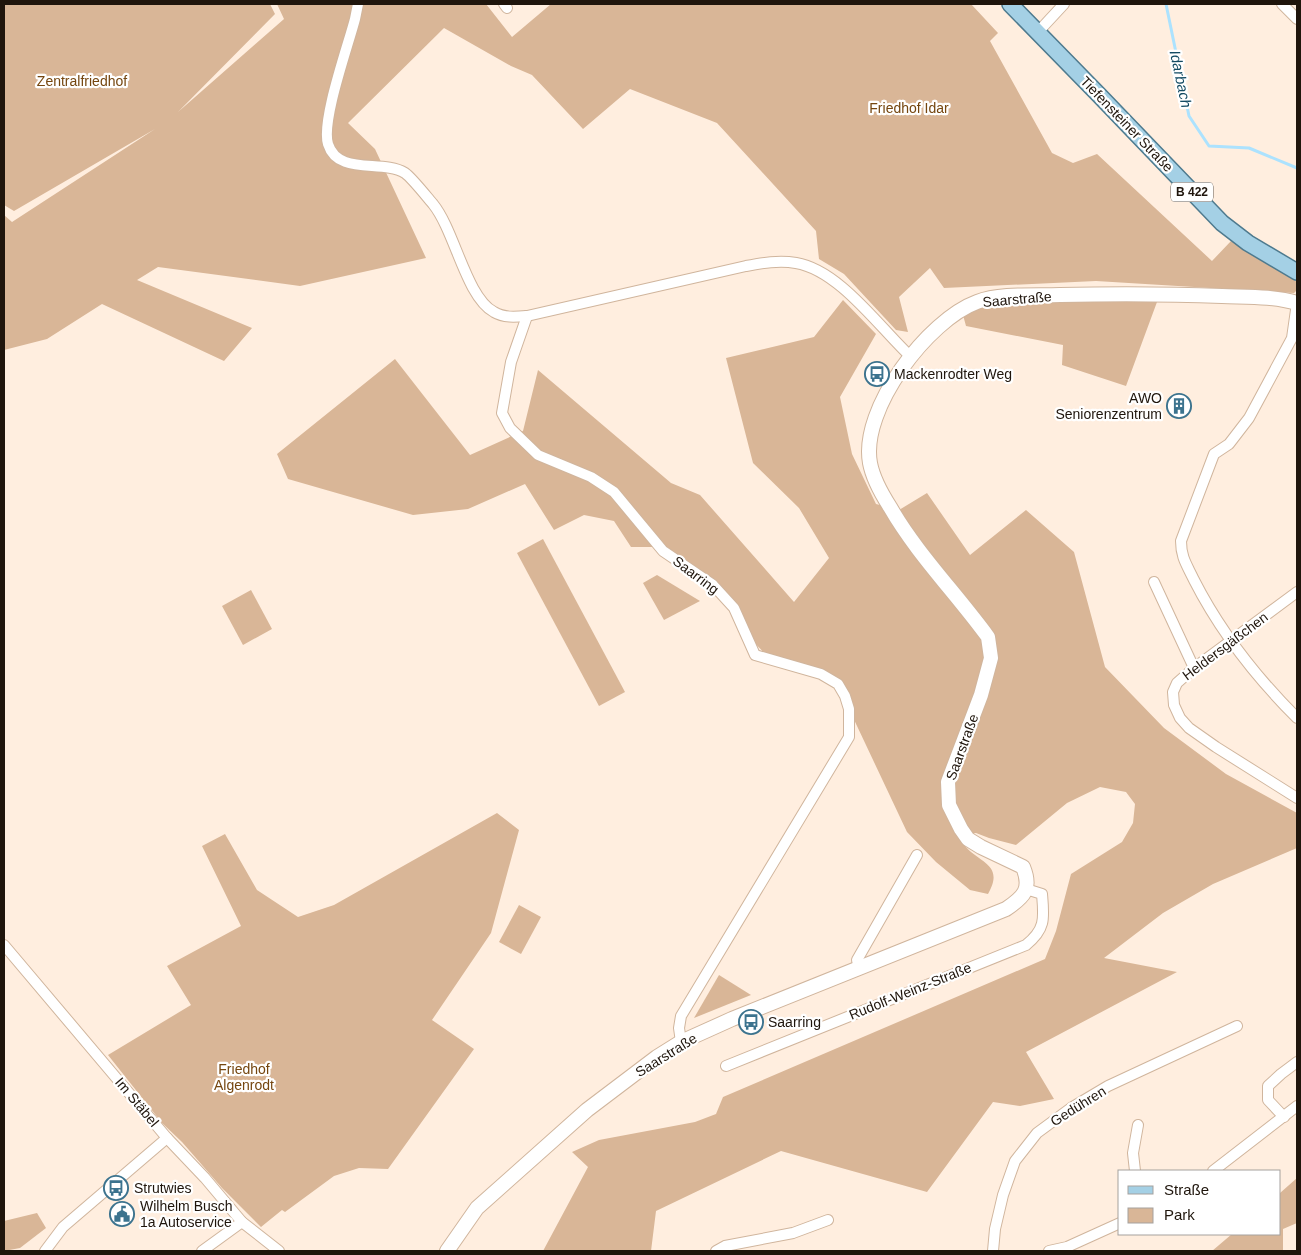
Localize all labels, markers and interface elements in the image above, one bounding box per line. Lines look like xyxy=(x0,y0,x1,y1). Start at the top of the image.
water label: Idarbach xyxy=(1167,49,1195,109)
park label: Zentralfriedhof xyxy=(37,73,127,89)
street label: Tiefensteiner Straße xyxy=(1077,73,1177,175)
park label: Friedhof Idar xyxy=(869,100,949,116)
road number: B 422 xyxy=(1171,182,1213,202)
street label: Saarstraße xyxy=(982,288,1052,310)
bus stop icon: Mackenrodter Weg xyxy=(864,361,890,387)
place label: Mackenrodter Weg xyxy=(894,366,1012,382)
place label: AWO Seniorenzentrum xyxy=(1055,390,1162,422)
building icon: AWO Seniorenzentrum xyxy=(1166,393,1192,419)
street label: Saarring xyxy=(670,553,722,597)
street label: Heldersgäßchen xyxy=(1179,609,1271,683)
street label: Saarstraße xyxy=(943,712,981,782)
street label: Rudolf-Weinz-Straße xyxy=(847,959,974,1023)
bus stop icon: Saarring xyxy=(738,1009,764,1035)
place label: Saarring xyxy=(768,1014,821,1030)
street label: Saarstraße xyxy=(632,1030,700,1080)
park label: Friedhof Algenrodt xyxy=(214,1061,274,1093)
street label: Im Stäbel xyxy=(112,1074,162,1130)
street label: Gedühren xyxy=(1047,1083,1109,1129)
legend xyxy=(1118,1170,1281,1235)
bus stop icon: Strutwies xyxy=(103,1175,129,1201)
place label: Strutwies xyxy=(134,1180,192,1196)
text: Straße xyxy=(1164,1181,1209,1198)
place label: Wilhelm Busch 1a Autoservice xyxy=(140,1198,233,1230)
public building icon: Wilhelm Busch 1a Autoservice xyxy=(109,1201,135,1227)
text: Park xyxy=(1164,1206,1195,1223)

